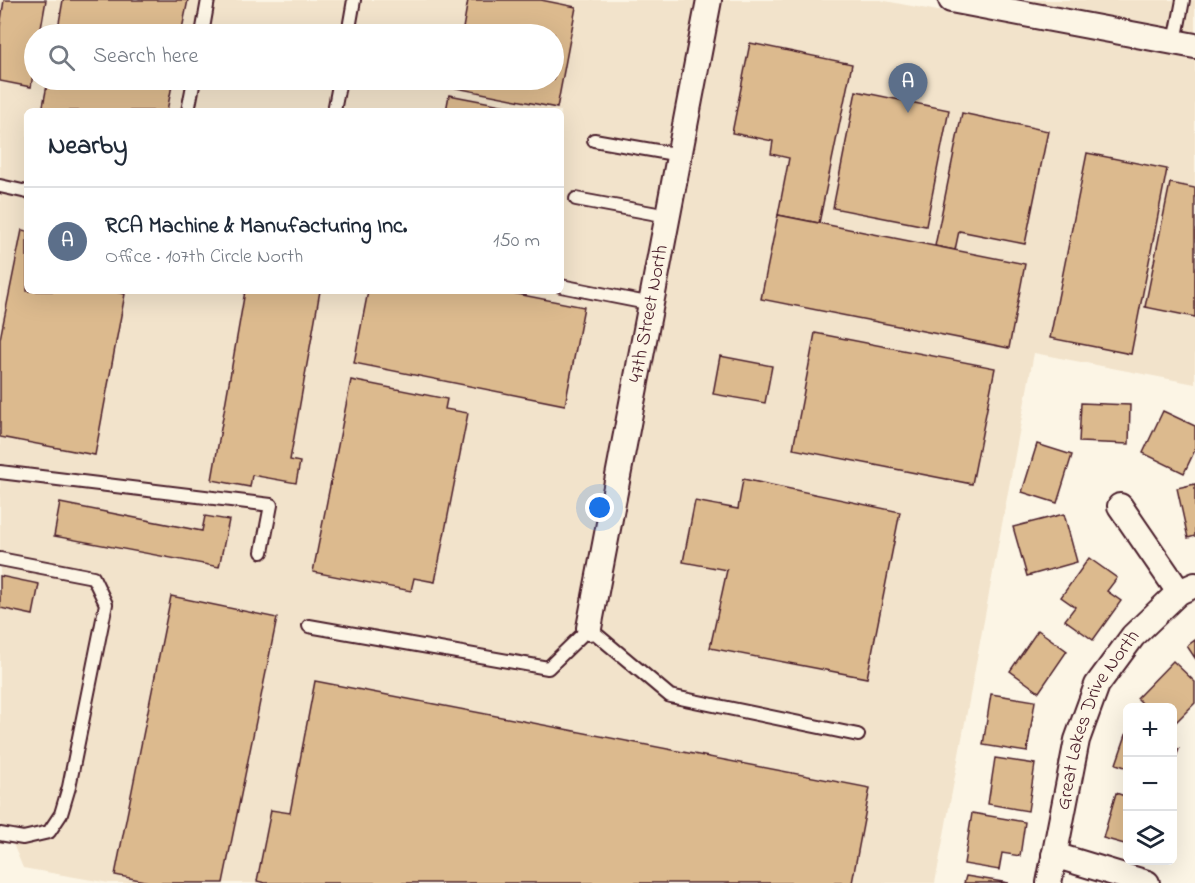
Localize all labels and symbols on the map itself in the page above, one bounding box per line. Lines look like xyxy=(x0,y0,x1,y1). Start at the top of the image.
pin: A xyxy=(888,63,928,113)
street label: 47th Street North xyxy=(622,242,676,385)
your location xyxy=(585,493,614,522)
street label: Great Lakes Drive North xyxy=(1049,624,1147,812)

